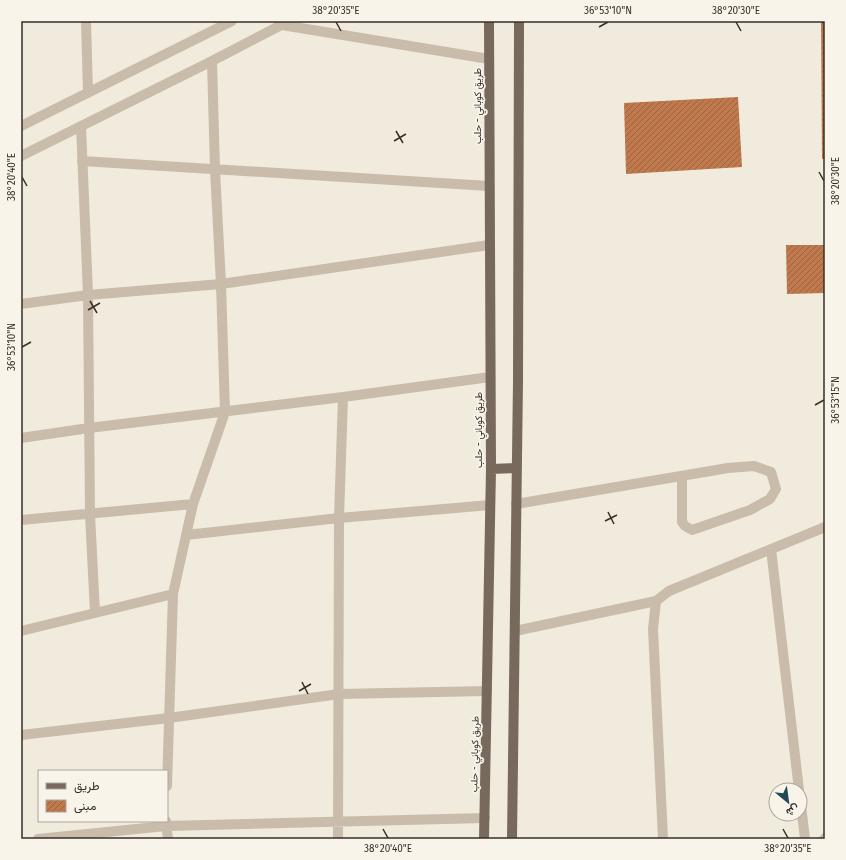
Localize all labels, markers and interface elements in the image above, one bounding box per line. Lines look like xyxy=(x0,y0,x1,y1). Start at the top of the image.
text: 38°20'35"E xyxy=(312,5,360,17)
text: 36°53'10"N xyxy=(584,5,632,17)
text: 38°20'30"E xyxy=(712,5,760,17)
street label: طريق كوباني - حلب xyxy=(472,67,486,144)
text: 38°20'40"E xyxy=(6,153,18,201)
text: 38°20'30"E xyxy=(830,157,842,205)
text: 36°53'10"N xyxy=(6,323,18,371)
text: 36°53'15"N xyxy=(830,376,842,424)
street label: طريق كوباني - حلب xyxy=(473,391,487,468)
street label: طريق كوباني - حلب xyxy=(468,715,484,792)
legend xyxy=(38,770,168,822)
text: طريق xyxy=(74,779,100,794)
north arrow xyxy=(768,782,808,822)
text: مبنى xyxy=(74,799,96,814)
text: ش xyxy=(784,801,802,819)
text: 38°20'40"E xyxy=(364,843,412,855)
text: 38°20'35"E xyxy=(764,843,812,855)

